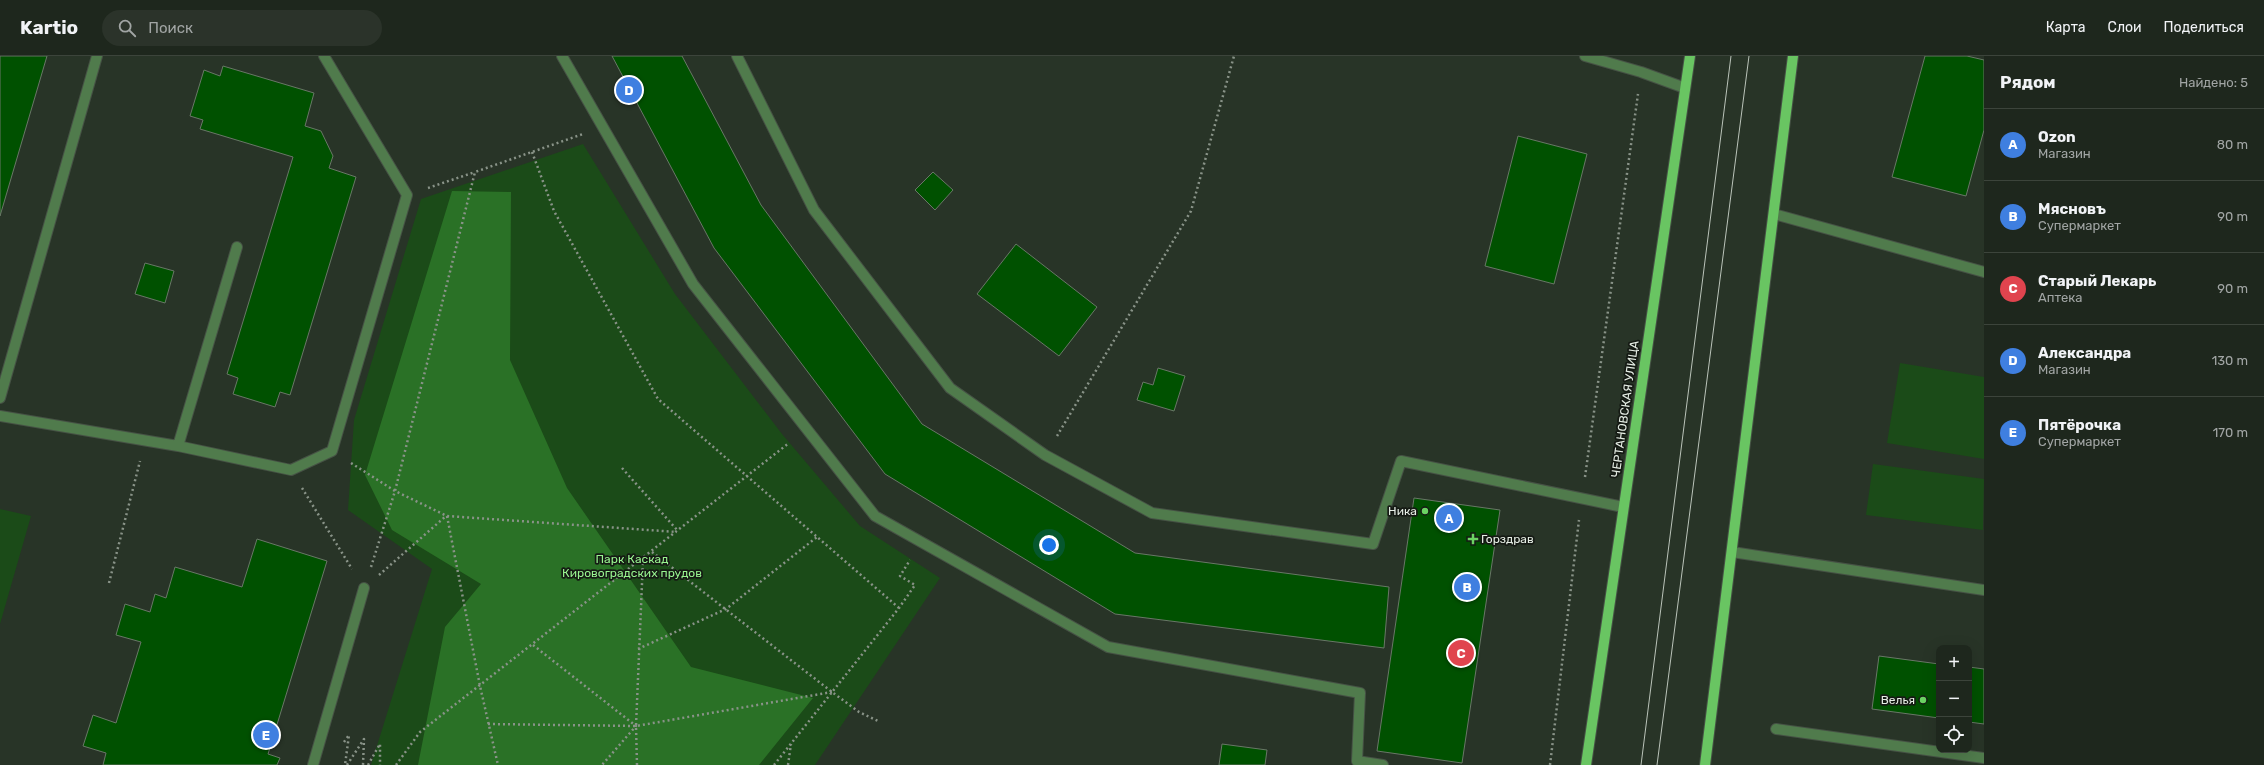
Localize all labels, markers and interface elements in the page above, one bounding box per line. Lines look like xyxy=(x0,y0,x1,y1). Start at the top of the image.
search box xyxy=(102,10,382,46)
text: Kartio xyxy=(20,16,78,39)
icon: search xyxy=(116,17,138,39)
text: Поиск xyxy=(148,19,193,37)
text: Карта xyxy=(2046,19,2086,36)
text: Слои xyxy=(2108,19,2142,36)
text: Поделиться xyxy=(2164,19,2244,36)
text: Рядом xyxy=(2000,72,2056,92)
pin: D xyxy=(616,75,642,105)
text: Найдено: 5 xyxy=(2179,75,2248,90)
text: Ozon xyxy=(2038,128,2076,146)
text: A xyxy=(2008,137,2018,152)
text: 80 m xyxy=(2217,137,2248,152)
text: Магазин xyxy=(2038,146,2091,161)
text: Мясновъ xyxy=(2038,200,2106,218)
text: B xyxy=(2008,209,2018,224)
text: 90 m xyxy=(2217,209,2248,224)
text: Супермаркет xyxy=(2038,218,2121,233)
text: Старый Лекарь xyxy=(2038,272,2156,290)
text: C xyxy=(2008,281,2018,296)
text: 90 m xyxy=(2217,281,2248,296)
text: Аптека xyxy=(2038,290,2083,305)
street label: ЧЕРТАНОВСКАЯ УЛИЦА xyxy=(1608,340,1642,478)
text: Александра xyxy=(2038,344,2131,362)
text: D xyxy=(2008,353,2018,368)
text: 130 m xyxy=(2212,353,2248,368)
text: Магазин xyxy=(2038,362,2091,377)
text: Пятёрочка xyxy=(2038,416,2121,434)
text: E xyxy=(2009,425,2017,440)
text: 170 m xyxy=(2213,425,2248,440)
text: Супермаркет xyxy=(2038,434,2121,449)
pin: A xyxy=(1436,503,1462,533)
place label: Ника xyxy=(1388,504,1417,518)
marker: Ника xyxy=(1420,506,1430,516)
place label: Горздрав xyxy=(1481,532,1534,546)
marker: Горздрав xyxy=(1468,534,1478,544)
your location xyxy=(1039,535,1059,555)
park label: Парк Каскад Кировоградских прудов xyxy=(562,552,702,580)
pin: B xyxy=(1454,572,1480,602)
pin: C xyxy=(1448,638,1474,668)
map controls xyxy=(1936,645,1972,753)
button: + xyxy=(1936,645,1972,681)
button: − xyxy=(1936,681,1972,717)
place label: Велья xyxy=(1881,693,1915,707)
marker: Велья xyxy=(1918,695,1928,705)
button: locate xyxy=(1936,717,1972,753)
pin: E xyxy=(253,720,279,750)

